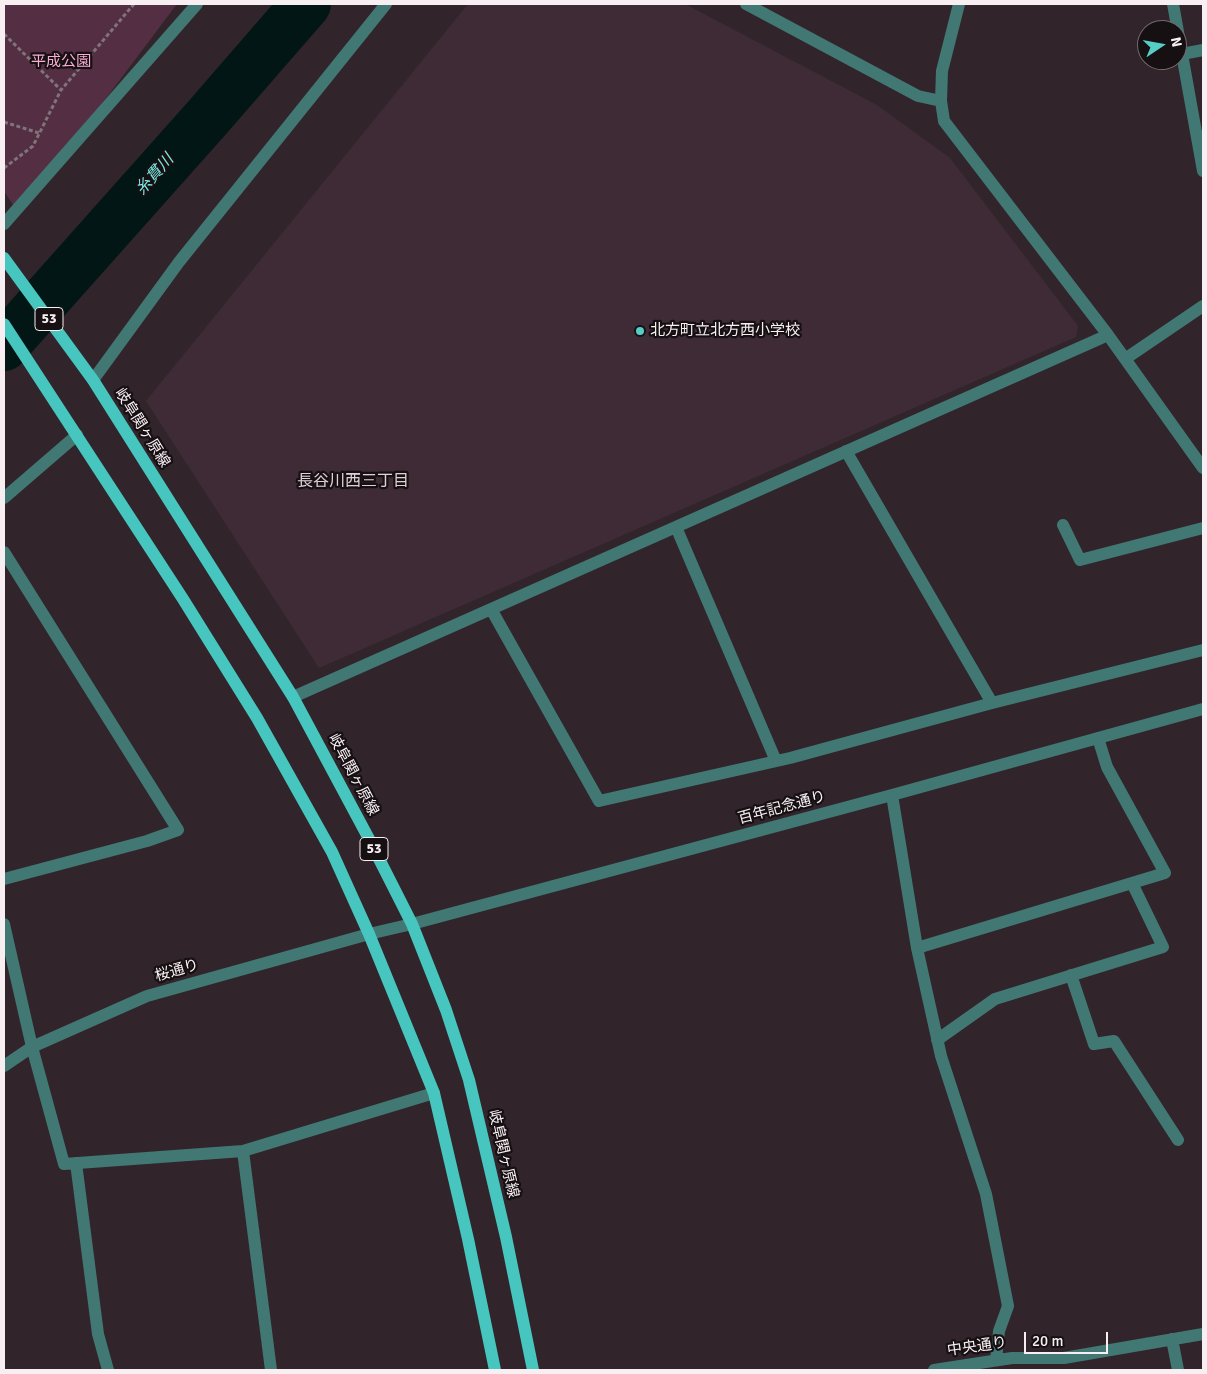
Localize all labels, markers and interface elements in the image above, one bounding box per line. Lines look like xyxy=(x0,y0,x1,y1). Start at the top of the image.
north arrow xyxy=(1137,20,1187,70)
text: N xyxy=(1167,35,1186,49)
park label: 平成公園 xyxy=(31,53,91,71)
water label: 糸貫川 xyxy=(132,151,178,199)
road number: 53 xyxy=(35,308,63,330)
place label: 北方町立北方西小学校 xyxy=(650,322,800,340)
marker: 北方町立北方西小学校 xyxy=(634,325,646,337)
street label: 岐阜関ヶ原線 xyxy=(111,385,173,471)
district label: 長谷川西三丁目 xyxy=(297,472,409,492)
street label: 岐阜関ヶ原線 xyxy=(324,731,382,819)
street label: 百年記念通り xyxy=(736,788,828,828)
road number: 53 xyxy=(360,838,388,861)
street label: 桜通り xyxy=(153,956,201,986)
street label: 岐阜関ヶ原線 xyxy=(484,1108,522,1200)
scale bar xyxy=(1027,1322,1111,1354)
text: 20 m xyxy=(1032,1332,1063,1350)
street label: 中央通り xyxy=(946,1334,1008,1360)

